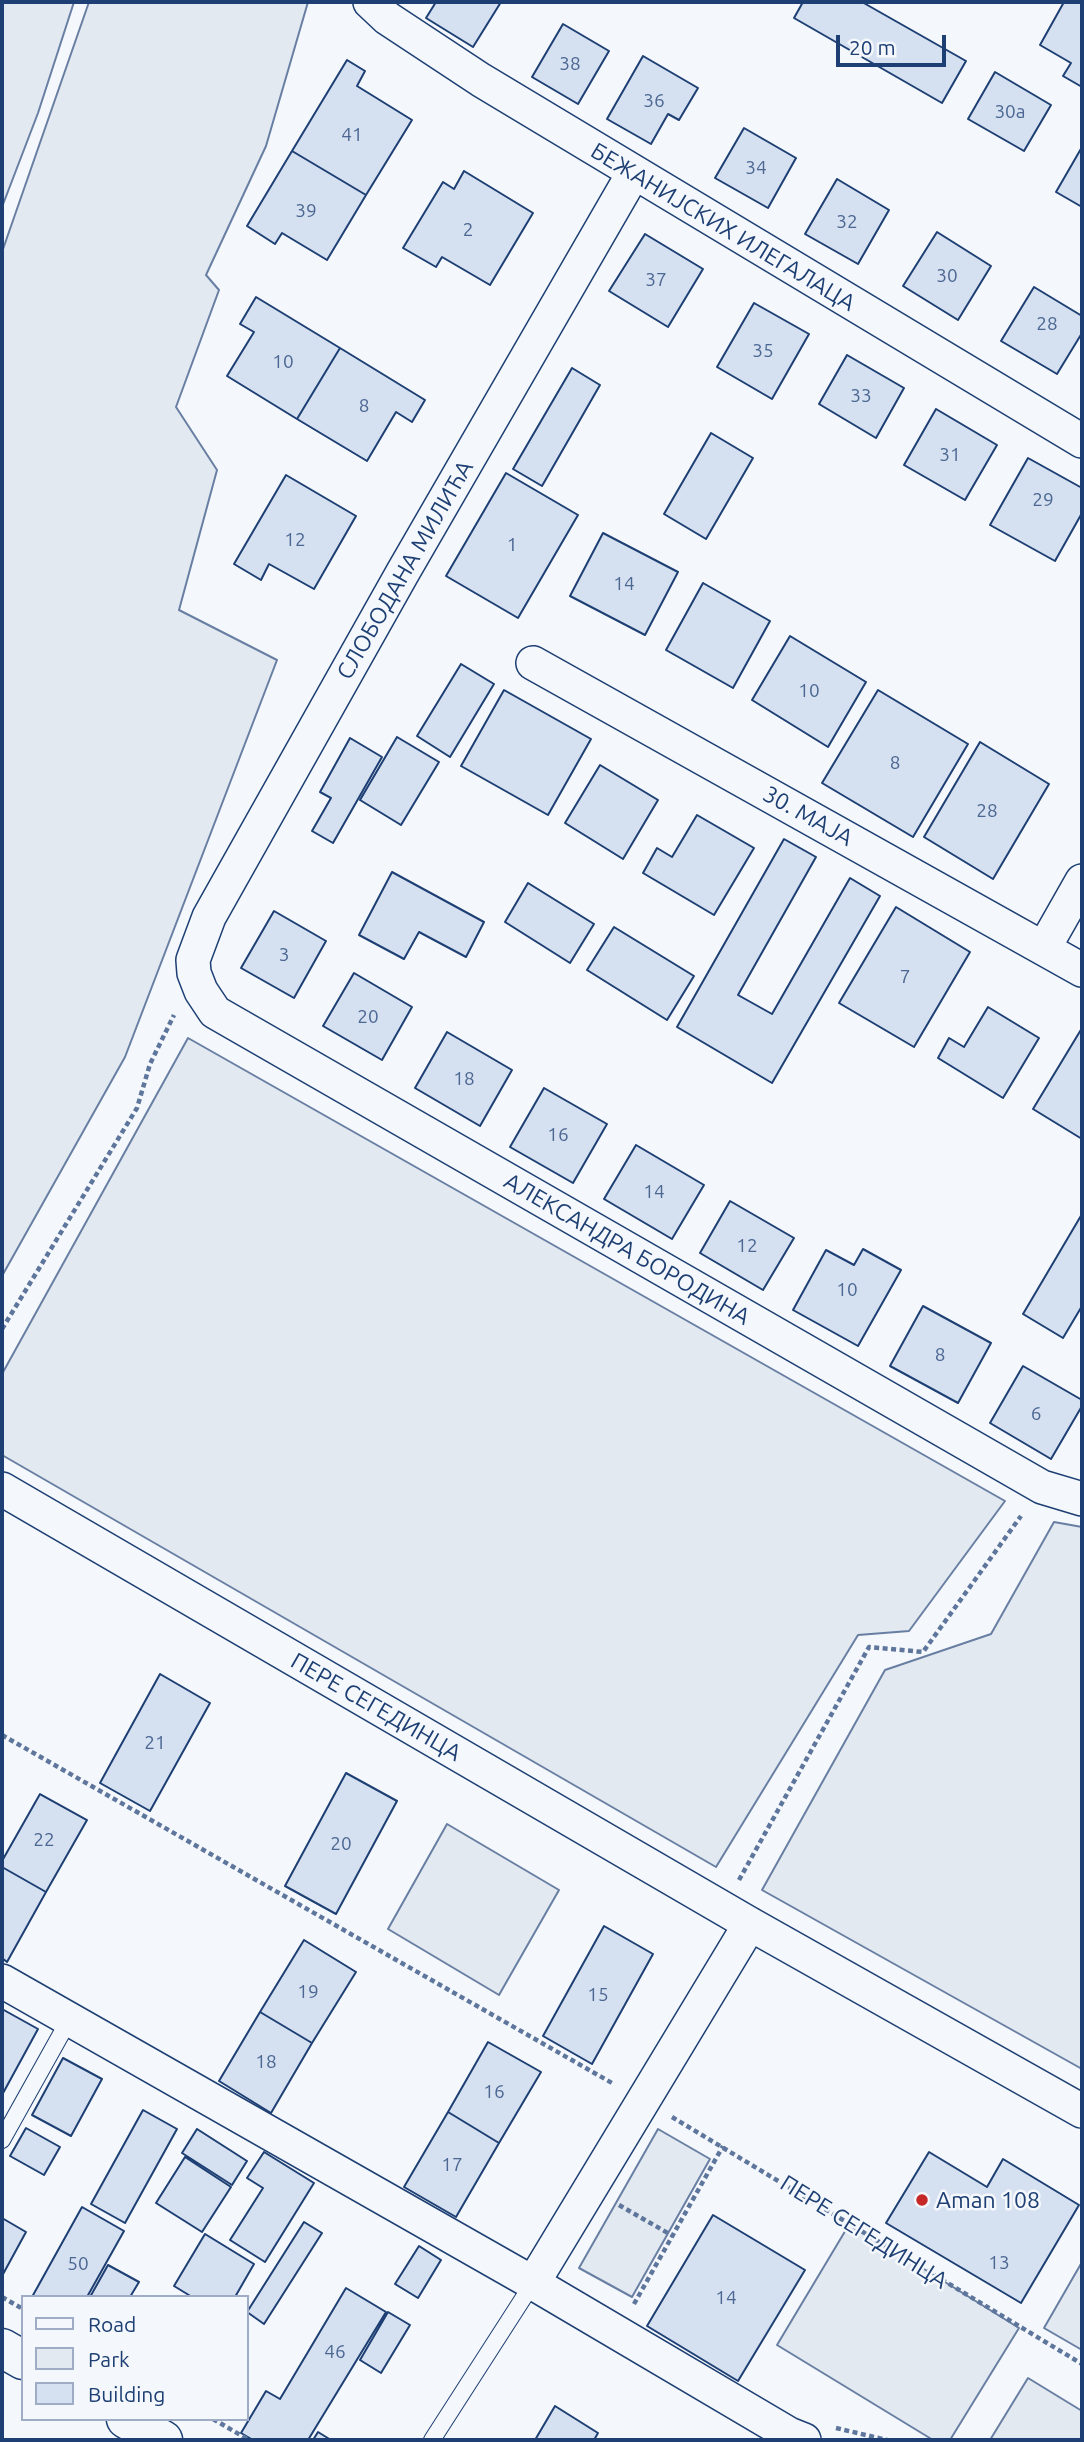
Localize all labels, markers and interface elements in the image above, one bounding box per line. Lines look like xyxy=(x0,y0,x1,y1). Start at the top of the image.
scale bar xyxy=(839,21,949,65)
text: 20 m xyxy=(849,35,896,59)
house number: 38 xyxy=(559,53,581,75)
house number: 36 xyxy=(643,90,665,112)
house number: 30a xyxy=(994,101,1026,123)
house number: 41 xyxy=(341,124,363,146)
street label: БЕЖАНИЈСКИХ ИЛЕГАЛАЦА xyxy=(586,137,860,317)
house number: 34 xyxy=(745,157,767,179)
house number: 39 xyxy=(295,200,317,222)
house number: 32 xyxy=(836,211,858,233)
house number: 2 xyxy=(463,219,473,241)
house number: 30 xyxy=(936,265,958,287)
house number: 37 xyxy=(645,269,667,291)
house number: 28 xyxy=(1036,313,1058,335)
house number: 35 xyxy=(752,340,774,362)
house number: 10 xyxy=(272,351,294,373)
house number: 33 xyxy=(850,385,872,407)
house number: 8 xyxy=(359,395,369,417)
house number: 31 xyxy=(939,444,961,466)
street label: СЛОБОДАНА МИЛИЋА xyxy=(331,456,479,684)
house number: 29 xyxy=(1032,489,1054,511)
house number: 12 xyxy=(284,529,306,551)
house number: 1 xyxy=(507,534,517,556)
house number: 14 xyxy=(613,573,635,595)
house number: 10 xyxy=(798,680,820,702)
house number: 8 xyxy=(890,752,900,774)
street label: 30. МАЈА xyxy=(758,780,858,852)
house number: 28 xyxy=(976,800,998,822)
house number: 3 xyxy=(279,944,289,966)
house number: 7 xyxy=(900,966,910,988)
house number: 20 xyxy=(357,1006,379,1028)
house number: 18 xyxy=(453,1068,475,1090)
house number: 16 xyxy=(547,1124,569,1146)
street label: АЛЕКСАНДРА БОРОДИНА xyxy=(499,1167,755,1331)
house number: 14 xyxy=(643,1181,665,1203)
house number: 12 xyxy=(736,1235,758,1257)
house number: 10 xyxy=(836,1279,858,1301)
house number: 8 xyxy=(935,1344,945,1366)
house number: 6 xyxy=(1031,1403,1041,1425)
street label: ПЕРЕ СЕГЕДИНЦА xyxy=(286,1647,466,1767)
house number: 21 xyxy=(144,1732,166,1754)
house number: 22 xyxy=(33,1829,55,1851)
house number: 20 xyxy=(330,1833,352,1855)
house number: 19 xyxy=(297,1981,319,2003)
house number: 15 xyxy=(587,1984,609,2006)
house number: 18 xyxy=(255,2051,277,2073)
house number: 16 xyxy=(483,2081,505,2103)
house number: 17 xyxy=(441,2154,463,2176)
street label: ПЕРЕ СЕГЕДИНЦА xyxy=(775,2169,953,2295)
place label: Aman 108 xyxy=(936,2186,1040,2214)
marker: Aman 108 xyxy=(914,2192,930,2208)
house number: 13 xyxy=(988,2252,1010,2274)
house number: 50 xyxy=(67,2253,89,2275)
house number: 14 xyxy=(715,2287,737,2309)
legend xyxy=(21,2295,248,2421)
text: Road xyxy=(88,2312,136,2336)
house number: 46 xyxy=(324,2341,346,2363)
text: Park xyxy=(88,2347,130,2371)
text: Building xyxy=(88,2382,165,2406)

